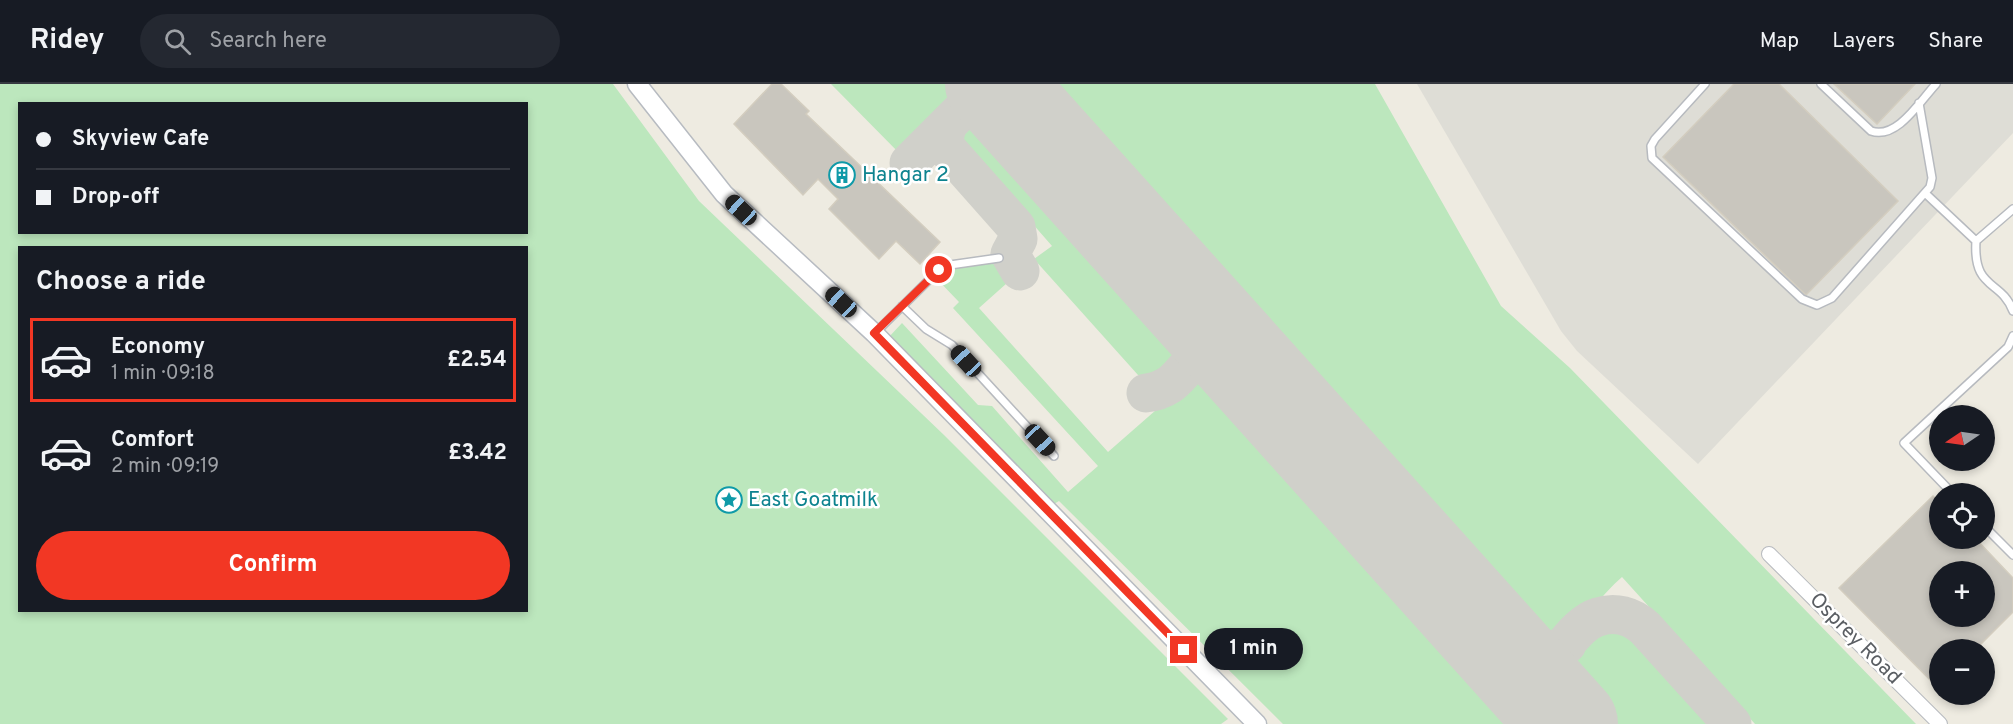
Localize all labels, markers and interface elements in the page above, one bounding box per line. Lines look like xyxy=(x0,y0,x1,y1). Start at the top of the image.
search box xyxy=(140,14,560,68)
text: Ridey xyxy=(30,23,104,59)
icon: search xyxy=(161,25,194,58)
text: Search here xyxy=(209,28,327,55)
text: Map xyxy=(1760,28,1799,55)
text: Layers xyxy=(1832,28,1895,55)
text: Share xyxy=(1928,28,1983,55)
text: Skyview Cafe xyxy=(72,126,209,153)
building icon: Hangar 2 xyxy=(827,160,857,190)
place label: Hangar 2 xyxy=(862,162,949,189)
text: Drop-off xyxy=(72,184,159,211)
car xyxy=(722,191,760,229)
route start xyxy=(925,256,952,283)
text: Choose a ride xyxy=(36,265,206,299)
car xyxy=(822,283,860,321)
icon: car xyxy=(39,333,93,387)
text: Economy xyxy=(111,334,205,361)
car xyxy=(947,342,985,380)
text: £2.54 xyxy=(447,347,507,374)
text: 1 min · 09:18 xyxy=(111,361,215,387)
north arrow xyxy=(1929,405,1995,471)
map controls xyxy=(1929,405,1995,705)
car xyxy=(1021,421,1059,459)
icon: car xyxy=(39,426,93,480)
text: Comfort xyxy=(111,427,194,454)
text: £3.42 xyxy=(448,440,507,467)
text: 2 min · 09:19 xyxy=(111,454,219,480)
button: locate xyxy=(1929,483,1995,549)
place icon: East Goatmilk xyxy=(714,485,744,515)
place label: East Goatmilk xyxy=(748,487,878,514)
button: Confirm xyxy=(36,531,510,600)
button: + xyxy=(1929,561,1995,627)
street label: Osprey Road xyxy=(1803,587,1907,691)
callout: 1 min xyxy=(1205,629,1304,671)
route end xyxy=(1170,636,1197,663)
text: 1 min xyxy=(1229,636,1278,662)
button: − xyxy=(1929,639,1995,705)

